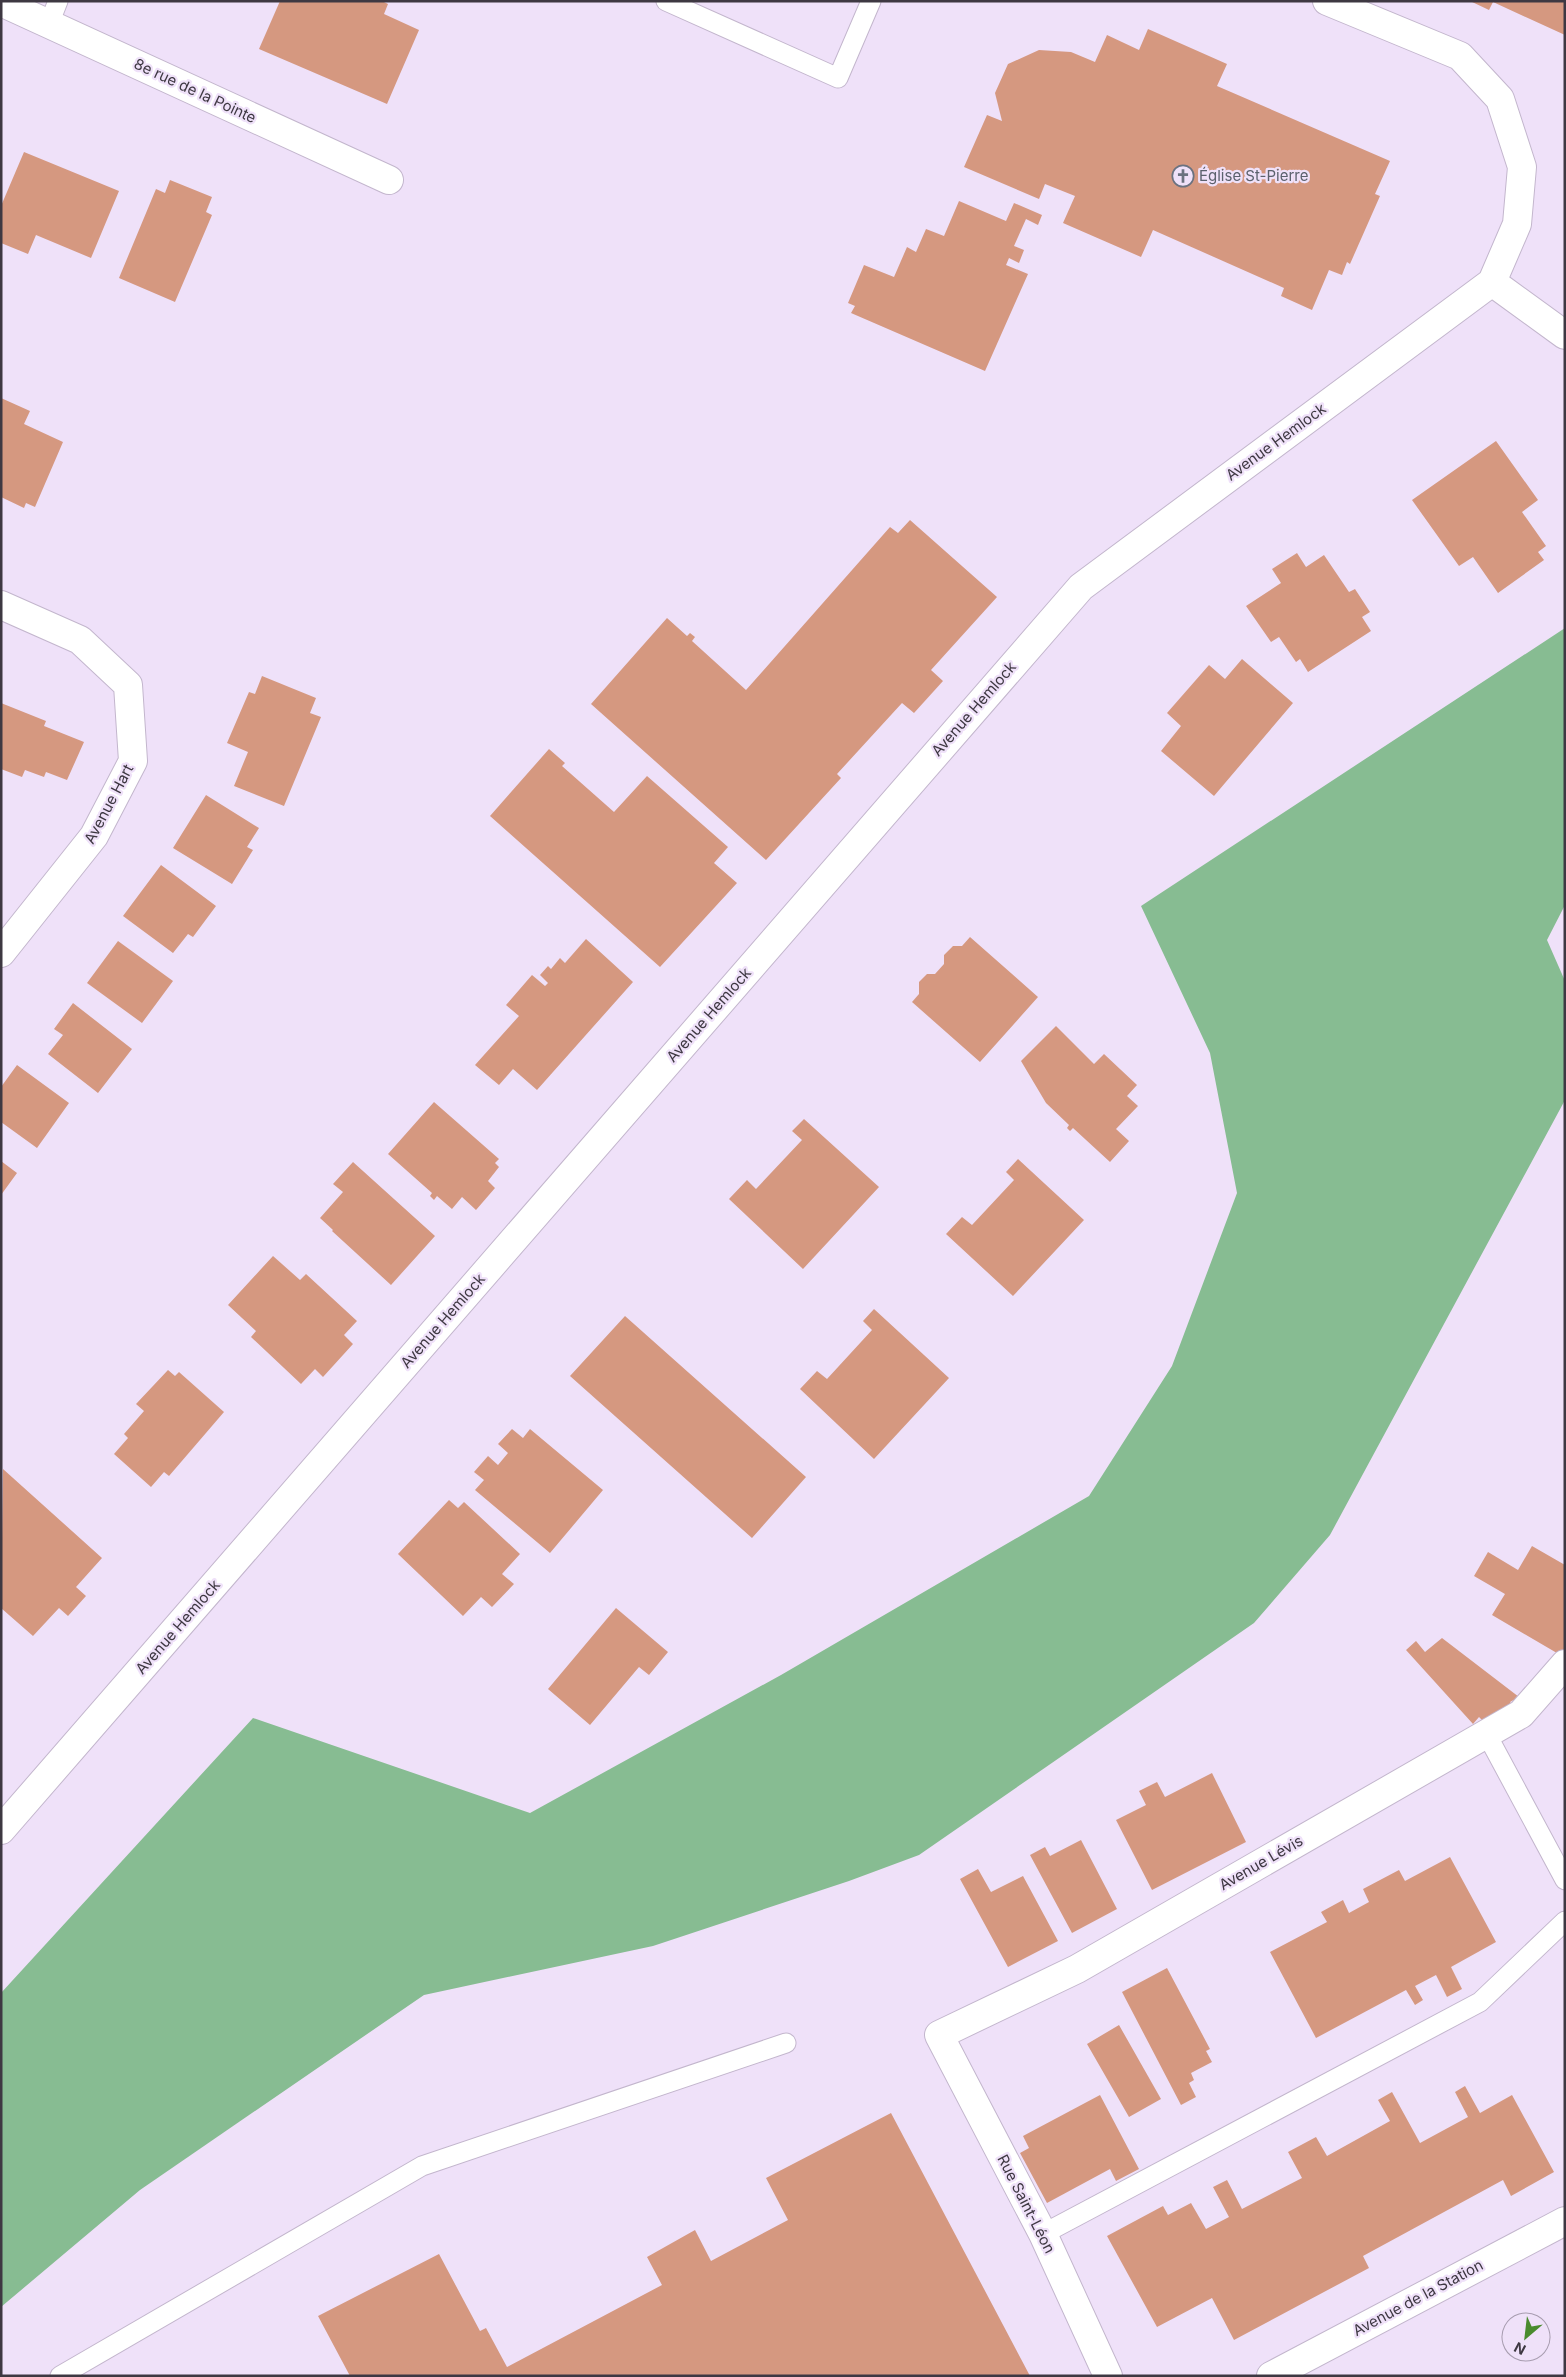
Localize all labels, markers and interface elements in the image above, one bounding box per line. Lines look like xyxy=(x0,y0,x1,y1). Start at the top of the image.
street label: 8e rue de la Pointe xyxy=(131,54,259,127)
church icon: Église St-Pierre xyxy=(1171,164,1195,188)
place label: Église St-Pierre xyxy=(1199,166,1308,185)
street label: Avenue Hemlock xyxy=(1222,398,1330,484)
street label: Avenue Hemlock xyxy=(927,657,1020,760)
street label: Avenue Hart xyxy=(80,761,137,847)
street label: Avenue Hemlock xyxy=(662,963,755,1066)
street label: Avenue Hemlock xyxy=(396,1269,489,1372)
street label: Avenue Hemlock xyxy=(131,1575,224,1678)
street label: Avenue Lévis xyxy=(1215,1831,1306,1894)
street label: Rue Saint-Léon xyxy=(993,2151,1060,2256)
street label: Avenue de la Station xyxy=(1349,2255,1486,2340)
north arrow xyxy=(1501,2312,1551,2362)
text: N xyxy=(1511,2339,1528,2359)

